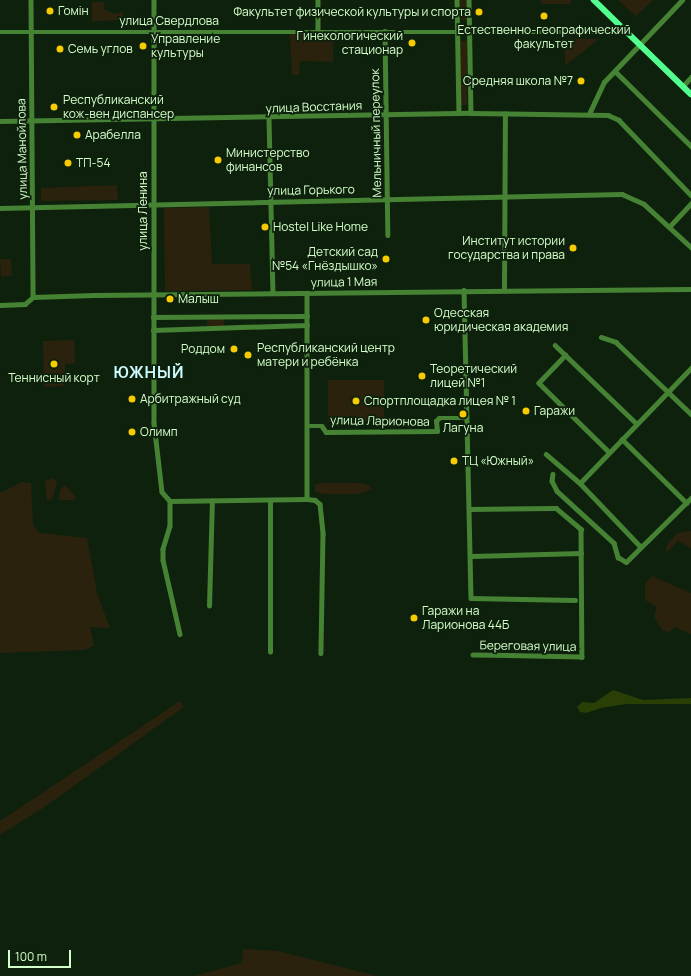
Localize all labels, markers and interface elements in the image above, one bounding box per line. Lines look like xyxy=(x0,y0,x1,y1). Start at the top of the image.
place label: Гомiн xyxy=(58,4,89,18)
place label: Факультет физической культуры и спорта xyxy=(234,5,471,19)
marker: Гомiн xyxy=(45,6,55,16)
marker: Факультет физической культуры и спорта xyxy=(474,7,484,17)
marker: Естественно-географический факультет xyxy=(539,11,549,21)
street label: улица Свердлова xyxy=(119,14,219,28)
place label: Естественно-географический факультет xyxy=(457,23,631,51)
place label: Гинекологический стационар xyxy=(297,29,403,57)
place label: Управление культуры xyxy=(151,32,220,60)
marker: Гинекологический стационар xyxy=(406,37,418,49)
marker: Управление культуры xyxy=(138,41,148,51)
place label: Семь углов xyxy=(68,42,133,56)
marker: Семь углов xyxy=(55,44,65,54)
street label: Мельничный переулок xyxy=(368,68,384,198)
place label: Средняя школа №7 xyxy=(463,74,573,88)
marker: Средняя школа №7 xyxy=(576,76,586,86)
place label: Республиканский кож-вен диспансер xyxy=(63,93,174,121)
street label: улица Манойлова xyxy=(14,98,30,200)
street label: улица Восстания xyxy=(265,98,363,116)
marker: Республиканский кож-вен диспансер xyxy=(48,101,60,113)
place label: Арабелла xyxy=(85,128,141,142)
marker: Арабелла xyxy=(72,130,82,140)
place label: Министерство финансов xyxy=(226,146,310,174)
marker: Министерство финансов xyxy=(213,155,223,165)
place label: ТП-54 xyxy=(76,156,110,170)
marker: ТП-54 xyxy=(63,158,73,168)
street label: улица Ленина xyxy=(136,171,150,251)
street label: улица Горького xyxy=(267,182,355,198)
place label: Hostel Like Home xyxy=(273,220,368,234)
marker: Hostel Like Home xyxy=(260,222,270,232)
place label: Институт истории государства и права xyxy=(448,234,565,262)
marker: Институт истории государства и права xyxy=(568,243,578,253)
place label: Детский сад №54 «Гнёздышко» xyxy=(272,245,378,273)
marker: Детский сад №54 «Гнёздышко» xyxy=(381,254,391,264)
street label: улица 1 Мая xyxy=(310,274,378,290)
place label: Малыш xyxy=(178,292,219,306)
marker: Малыш xyxy=(165,294,175,304)
place label: Одесская юридическая академия xyxy=(434,306,568,334)
marker: Одесская юридическая академия xyxy=(421,315,431,325)
place label: Республиканский центр матери и ребёнка xyxy=(257,341,395,369)
place label: Роддом xyxy=(181,342,225,356)
marker: Роддом xyxy=(228,343,240,355)
marker: Республиканский центр матери и ребёнка xyxy=(242,349,254,361)
marker: Теннисный корт xyxy=(49,359,59,369)
district label: ЮЖНЫЙ xyxy=(114,362,184,382)
place label: Теоретический лицей №1 xyxy=(430,362,517,390)
place label: Теннисный корт xyxy=(8,371,100,385)
marker: Теоретический лицей №1 xyxy=(417,371,427,381)
place label: Арбитражный суд xyxy=(140,392,241,406)
marker: Арбитражный суд xyxy=(127,394,137,404)
place label: Спортплощадка лицея № 1 xyxy=(364,394,516,408)
marker: Спортплощадка лицея № 1 xyxy=(351,396,361,406)
place label: Гаражи xyxy=(534,404,575,418)
marker: Гаражи xyxy=(521,406,531,416)
marker: Лагуна xyxy=(458,409,468,419)
street label: улица Ларионова xyxy=(330,413,430,429)
place label: Лагуна xyxy=(443,421,483,435)
place label: Олимп xyxy=(140,425,178,439)
marker: Олимп xyxy=(127,427,137,437)
place label: ТЦ «Южный» xyxy=(462,454,534,468)
marker: ТЦ «Южный» xyxy=(449,456,459,466)
place label: Гаражи на Ларионова 44Б xyxy=(422,604,509,632)
marker: Гаражи на Ларионова 44Б xyxy=(409,613,419,623)
street label: Береговая улица xyxy=(479,638,577,654)
scale bar xyxy=(10,942,73,968)
text: 100 m xyxy=(15,948,47,965)

